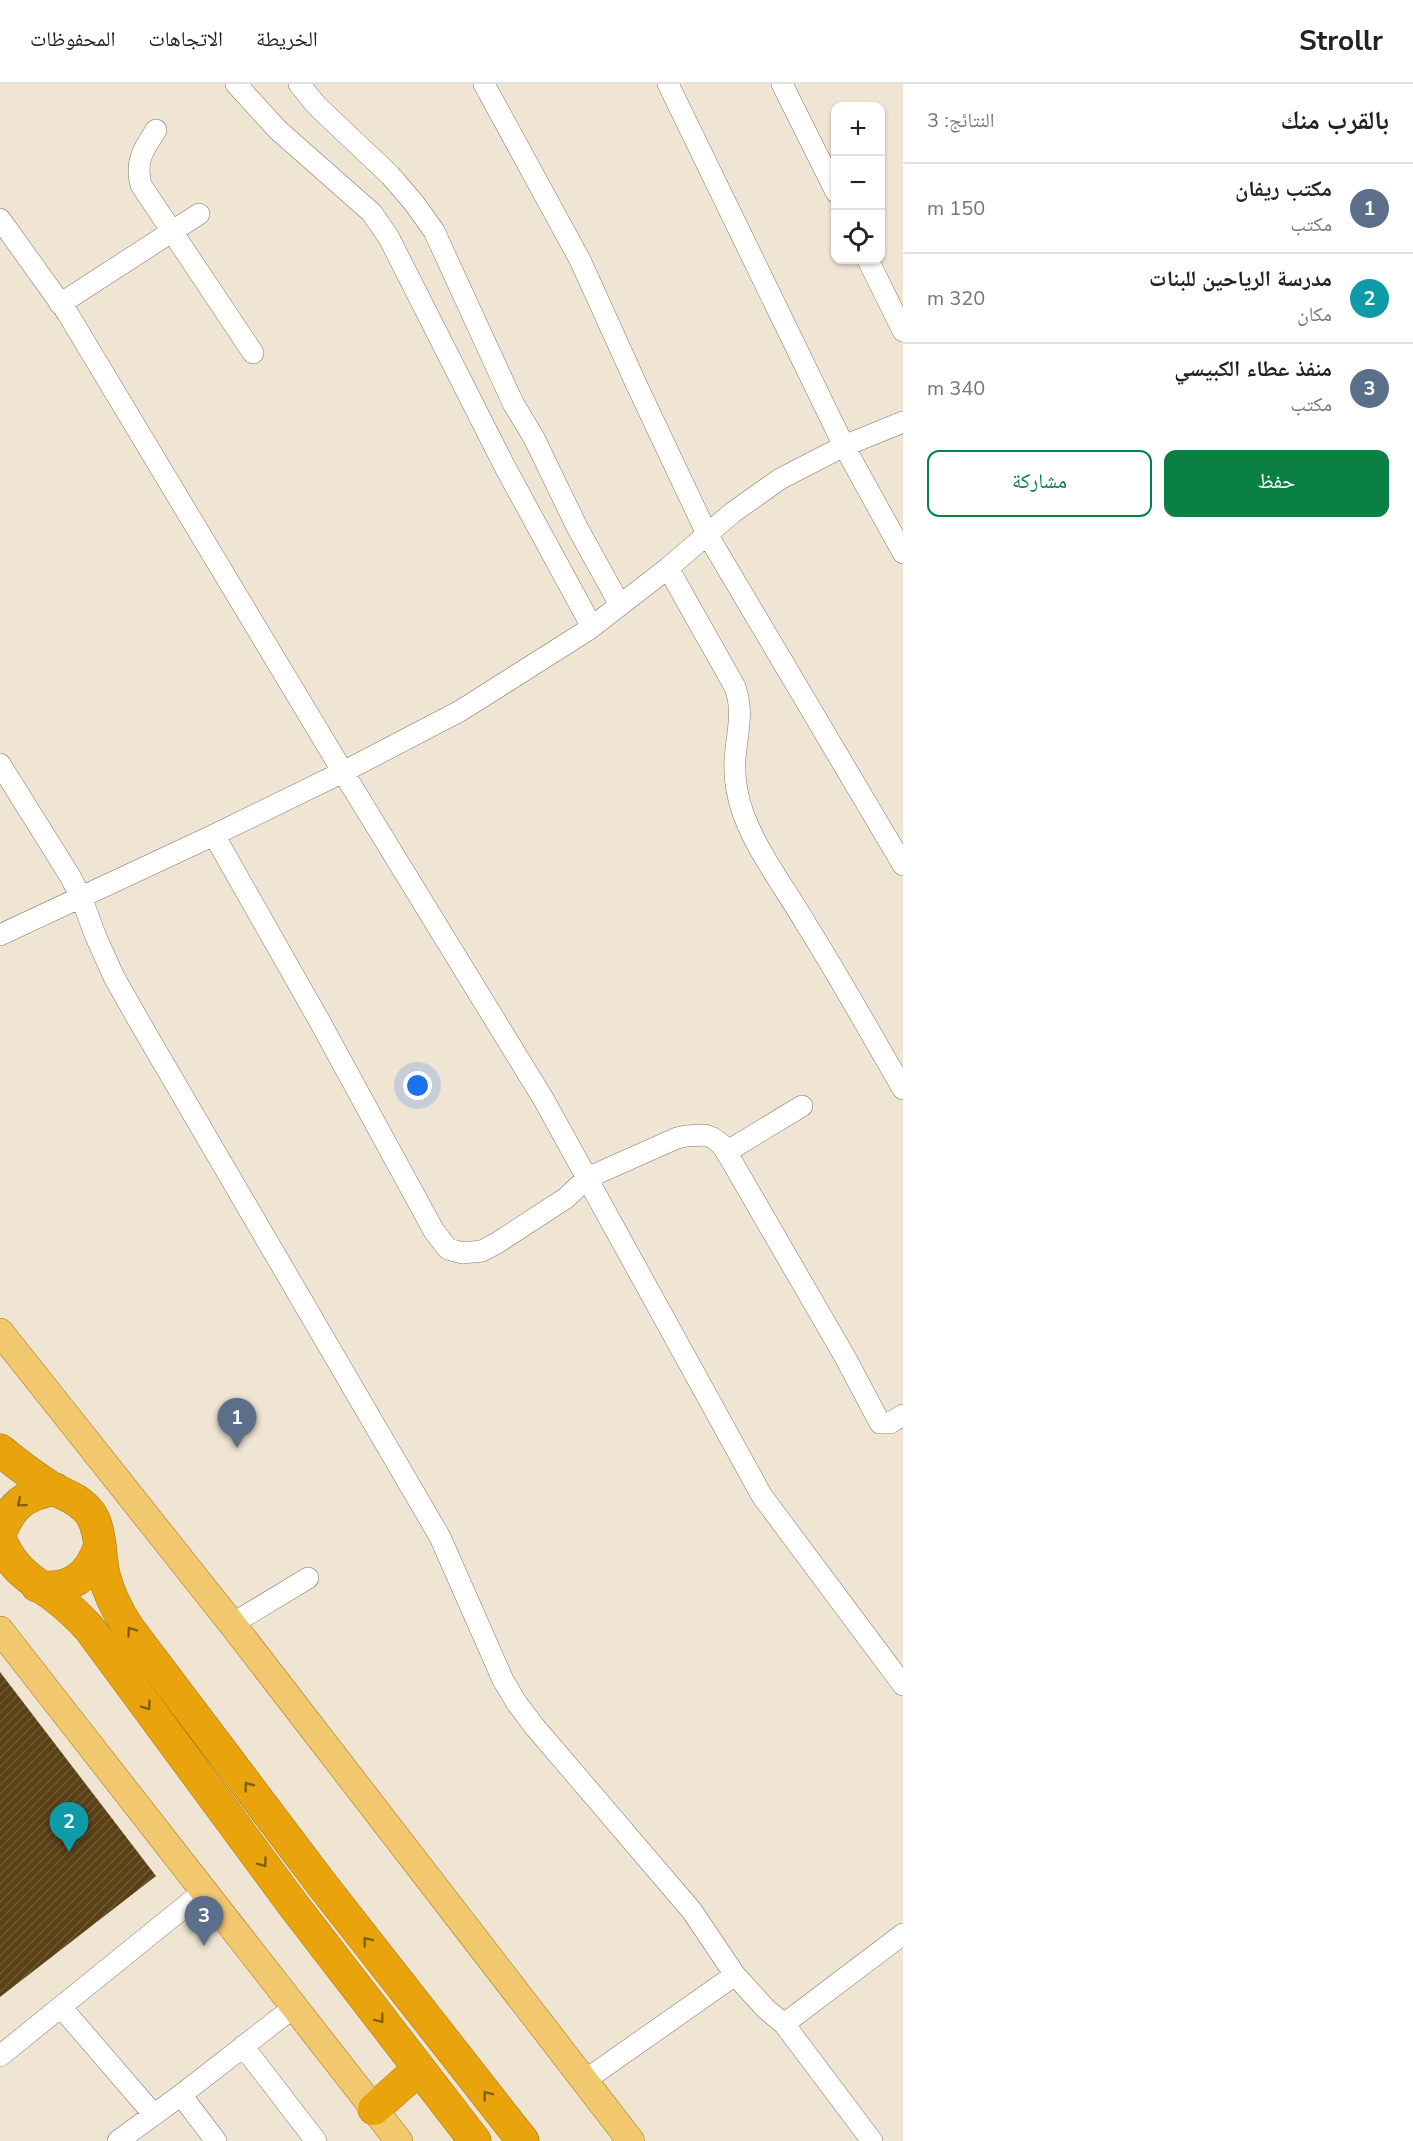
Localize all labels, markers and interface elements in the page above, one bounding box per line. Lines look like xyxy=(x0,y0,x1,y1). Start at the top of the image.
text: Strollr xyxy=(1299,22,1383,60)
text: المحفوظات xyxy=(30,25,115,53)
text: الاتجاهات xyxy=(148,25,223,53)
text: الخريطة xyxy=(256,25,318,53)
map controls xyxy=(831,102,885,264)
button: + xyxy=(831,102,885,156)
text: بالقرب منك xyxy=(1281,103,1389,138)
text: النتائج: 3 xyxy=(927,107,995,134)
button: − xyxy=(831,156,885,210)
text: مكتب ريفان xyxy=(1235,174,1332,204)
text: 150 m xyxy=(927,195,985,222)
text: 1 xyxy=(1364,195,1376,222)
button: locate xyxy=(831,210,885,264)
text: مكتب xyxy=(1290,211,1332,238)
text: مدرسة الرياحين للبنات xyxy=(1149,264,1332,294)
text: 320 m xyxy=(927,285,985,312)
text: 2 xyxy=(1364,285,1376,312)
text: مكان xyxy=(1297,301,1332,328)
text: منفذ عطاء الكبيسي xyxy=(1174,354,1332,384)
text: 340 m xyxy=(927,375,985,402)
text: 3 xyxy=(1364,375,1376,402)
text: مكتب xyxy=(1290,391,1332,418)
button: مشاركة xyxy=(927,450,1152,517)
button: حفظ xyxy=(1164,450,1389,517)
your location xyxy=(403,1071,432,1100)
pin: 1 xyxy=(218,1398,256,1448)
one-way arrow xyxy=(17,1496,28,1507)
one-way arrow xyxy=(127,1626,138,1637)
one-way arrow xyxy=(140,1700,151,1711)
one-way arrow xyxy=(245,1782,256,1793)
pin: 2 xyxy=(50,1802,88,1852)
one-way arrow xyxy=(255,1857,266,1868)
pin: 3 xyxy=(184,1896,224,1946)
one-way arrow xyxy=(363,1937,374,1948)
one-way arrow xyxy=(373,2012,384,2023)
one-way arrow xyxy=(483,2091,494,2102)

